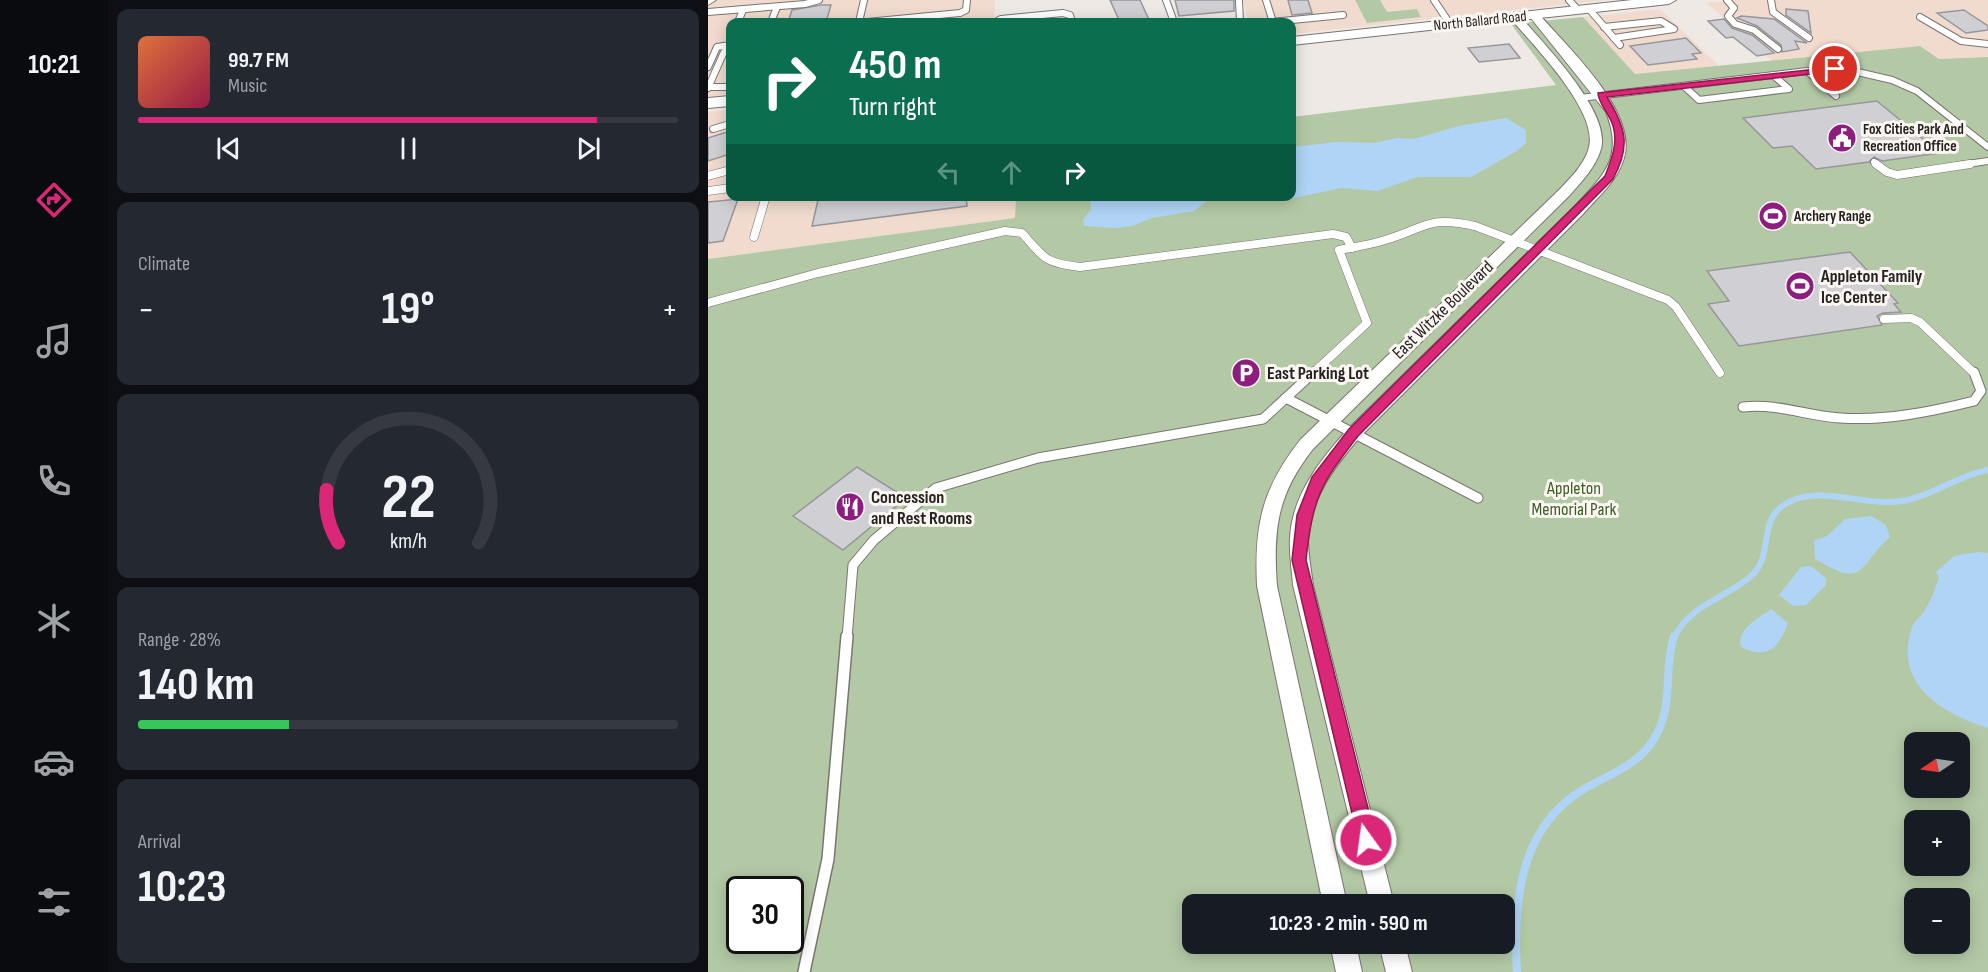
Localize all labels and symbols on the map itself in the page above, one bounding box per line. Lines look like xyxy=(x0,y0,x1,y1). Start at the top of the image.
street label: North Ballard Road xyxy=(1433,7,1527,35)
pin xyxy=(1809,43,1860,94)
place label: Fox Cities Park And Recreation Office xyxy=(1863,120,1964,156)
public building icon: Fox Cities Park And Recreation Office xyxy=(1826,122,1858,154)
sports icon: Archery Range xyxy=(1757,200,1789,232)
place label: Archery Range xyxy=(1793,207,1871,226)
street label: East Witzke Boulevard xyxy=(1388,257,1498,363)
place label: Appleton Family Ice Center xyxy=(1820,266,1923,308)
sports icon: Appleton Family Ice Center xyxy=(1784,270,1816,302)
parking icon: East Parking Lot xyxy=(1230,357,1262,389)
place label: East Parking Lot xyxy=(1267,363,1369,384)
park label: Appleton Memorial Park xyxy=(1532,478,1617,520)
place label: Concession and Rest Rooms xyxy=(871,487,972,529)
restaurant icon: Concession and Rest Rooms xyxy=(834,491,866,523)
north arrow xyxy=(1904,732,1970,798)
position arrow xyxy=(1334,808,1398,872)
speed limit sign: 30 xyxy=(726,876,804,954)

